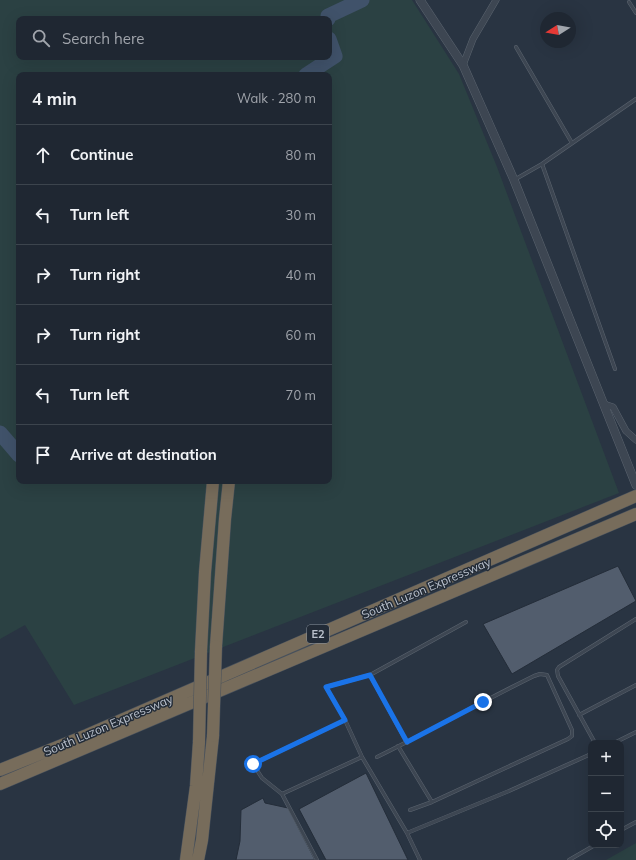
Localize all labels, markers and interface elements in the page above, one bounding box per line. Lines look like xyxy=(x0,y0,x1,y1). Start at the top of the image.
north arrow xyxy=(540,12,576,48)
search box xyxy=(16,16,332,60)
icon: search xyxy=(30,27,52,49)
text: Search here xyxy=(62,29,144,48)
text: 4 min xyxy=(32,88,77,109)
text: Walk · 280 m xyxy=(237,90,316,106)
icon: ahead xyxy=(32,144,54,166)
text: Continue xyxy=(70,145,133,164)
text: 80 m xyxy=(286,147,316,163)
icon: left xyxy=(32,204,54,226)
text: Turn left xyxy=(70,205,129,224)
text: 30 m xyxy=(286,207,316,223)
icon: right xyxy=(32,264,54,286)
text: Turn right xyxy=(70,265,140,284)
text: 40 m xyxy=(286,267,316,283)
icon: right xyxy=(32,324,54,346)
text: Turn right xyxy=(70,325,140,344)
text: 60 m xyxy=(286,327,316,343)
icon: left xyxy=(32,384,54,406)
text: Turn left xyxy=(70,385,129,404)
text: 70 m xyxy=(286,387,316,403)
icon: arrive xyxy=(32,444,54,466)
text: Arrive at destination xyxy=(70,445,217,464)
street label: South Luzon Expressway xyxy=(359,554,494,622)
road number: E2 xyxy=(307,625,329,643)
street label: South Luzon Expressway xyxy=(41,691,176,759)
route end xyxy=(474,693,492,711)
map controls xyxy=(588,740,624,848)
button: + xyxy=(588,740,624,776)
route start xyxy=(244,755,262,773)
button: − xyxy=(588,776,624,812)
button: locate xyxy=(588,812,624,848)

